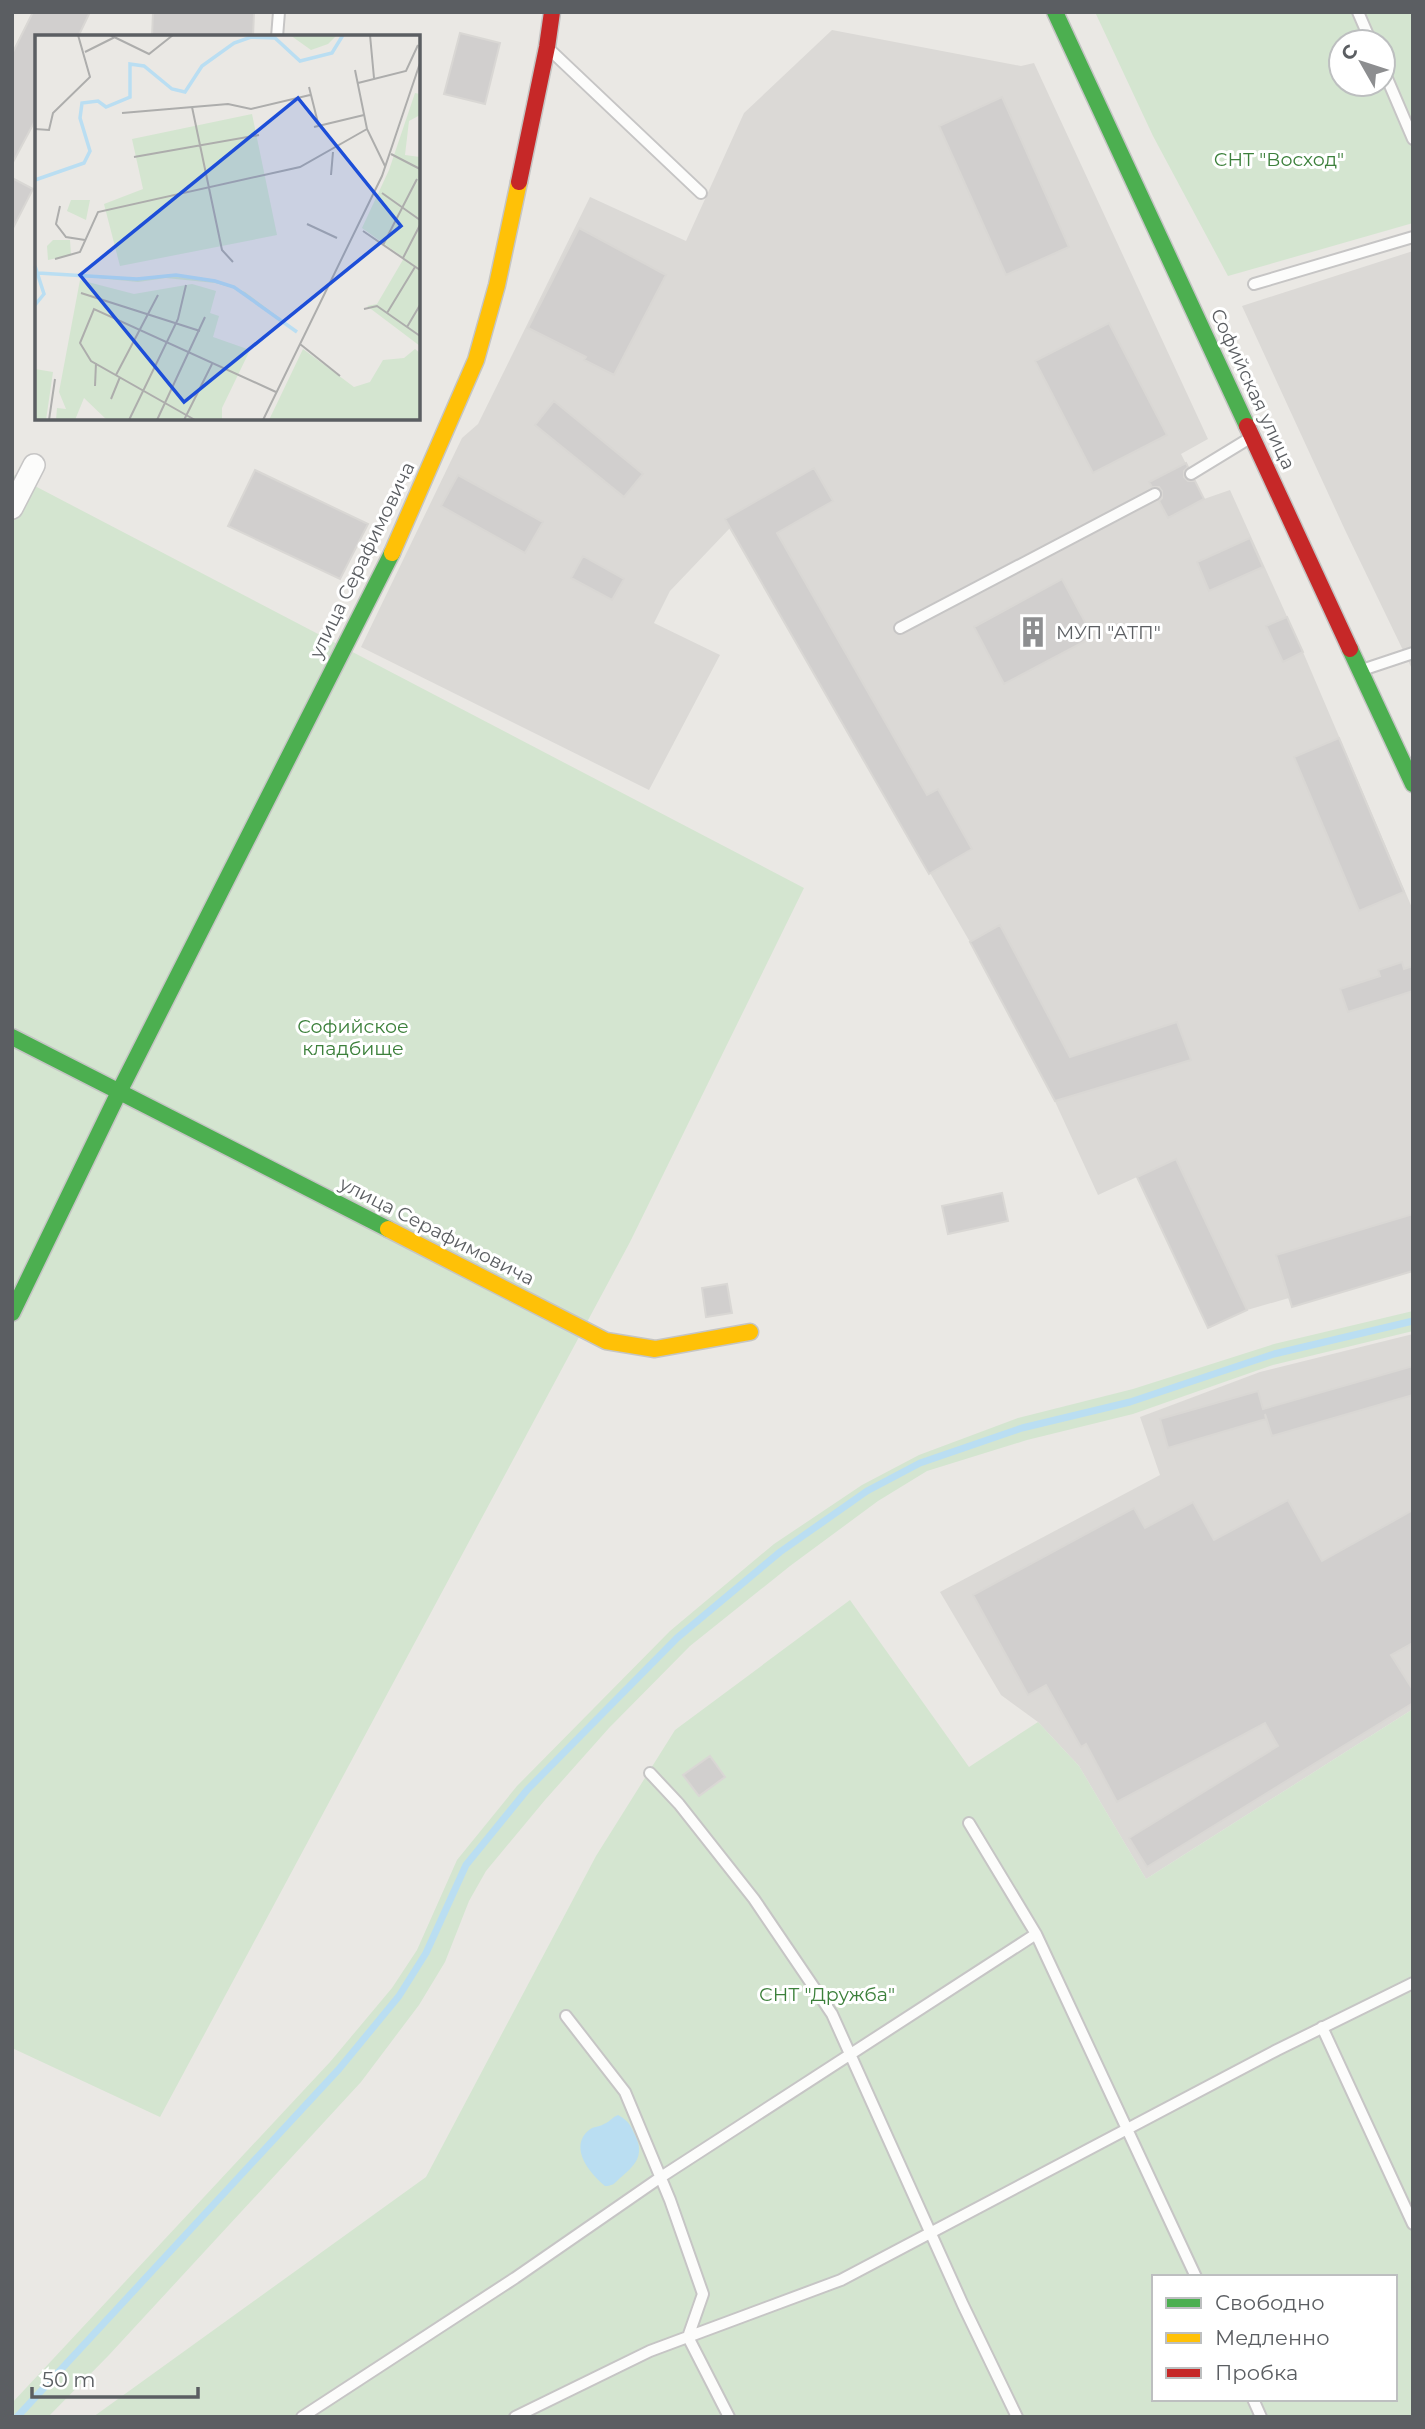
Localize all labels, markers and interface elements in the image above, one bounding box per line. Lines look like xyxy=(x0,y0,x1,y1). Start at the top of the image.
north arrow xyxy=(1327,28,1397,98)
inset map xyxy=(35,35,420,420)
text: С xyxy=(1336,40,1363,65)
park label: СНТ "Восход" xyxy=(1214,148,1344,171)
street label: Софийская улица xyxy=(1206,305,1300,473)
street label: улица Серафимовича xyxy=(304,458,420,663)
building icon: МУП "АТП" xyxy=(1016,615,1050,649)
place label: МУП "АТП" xyxy=(1056,621,1161,644)
park label: Софийское кладбище xyxy=(297,1015,409,1060)
street label: улица Серафимовича xyxy=(335,1171,538,1290)
park label: СНТ "Дружба" xyxy=(759,1983,895,2006)
legend xyxy=(1152,2275,1397,2401)
text: Свободно xyxy=(1215,2290,1325,2315)
text: Медленно xyxy=(1215,2325,1330,2350)
scale bar xyxy=(32,2356,198,2400)
text: Пробка xyxy=(1215,2360,1298,2385)
text: 50 m xyxy=(42,2367,96,2392)

